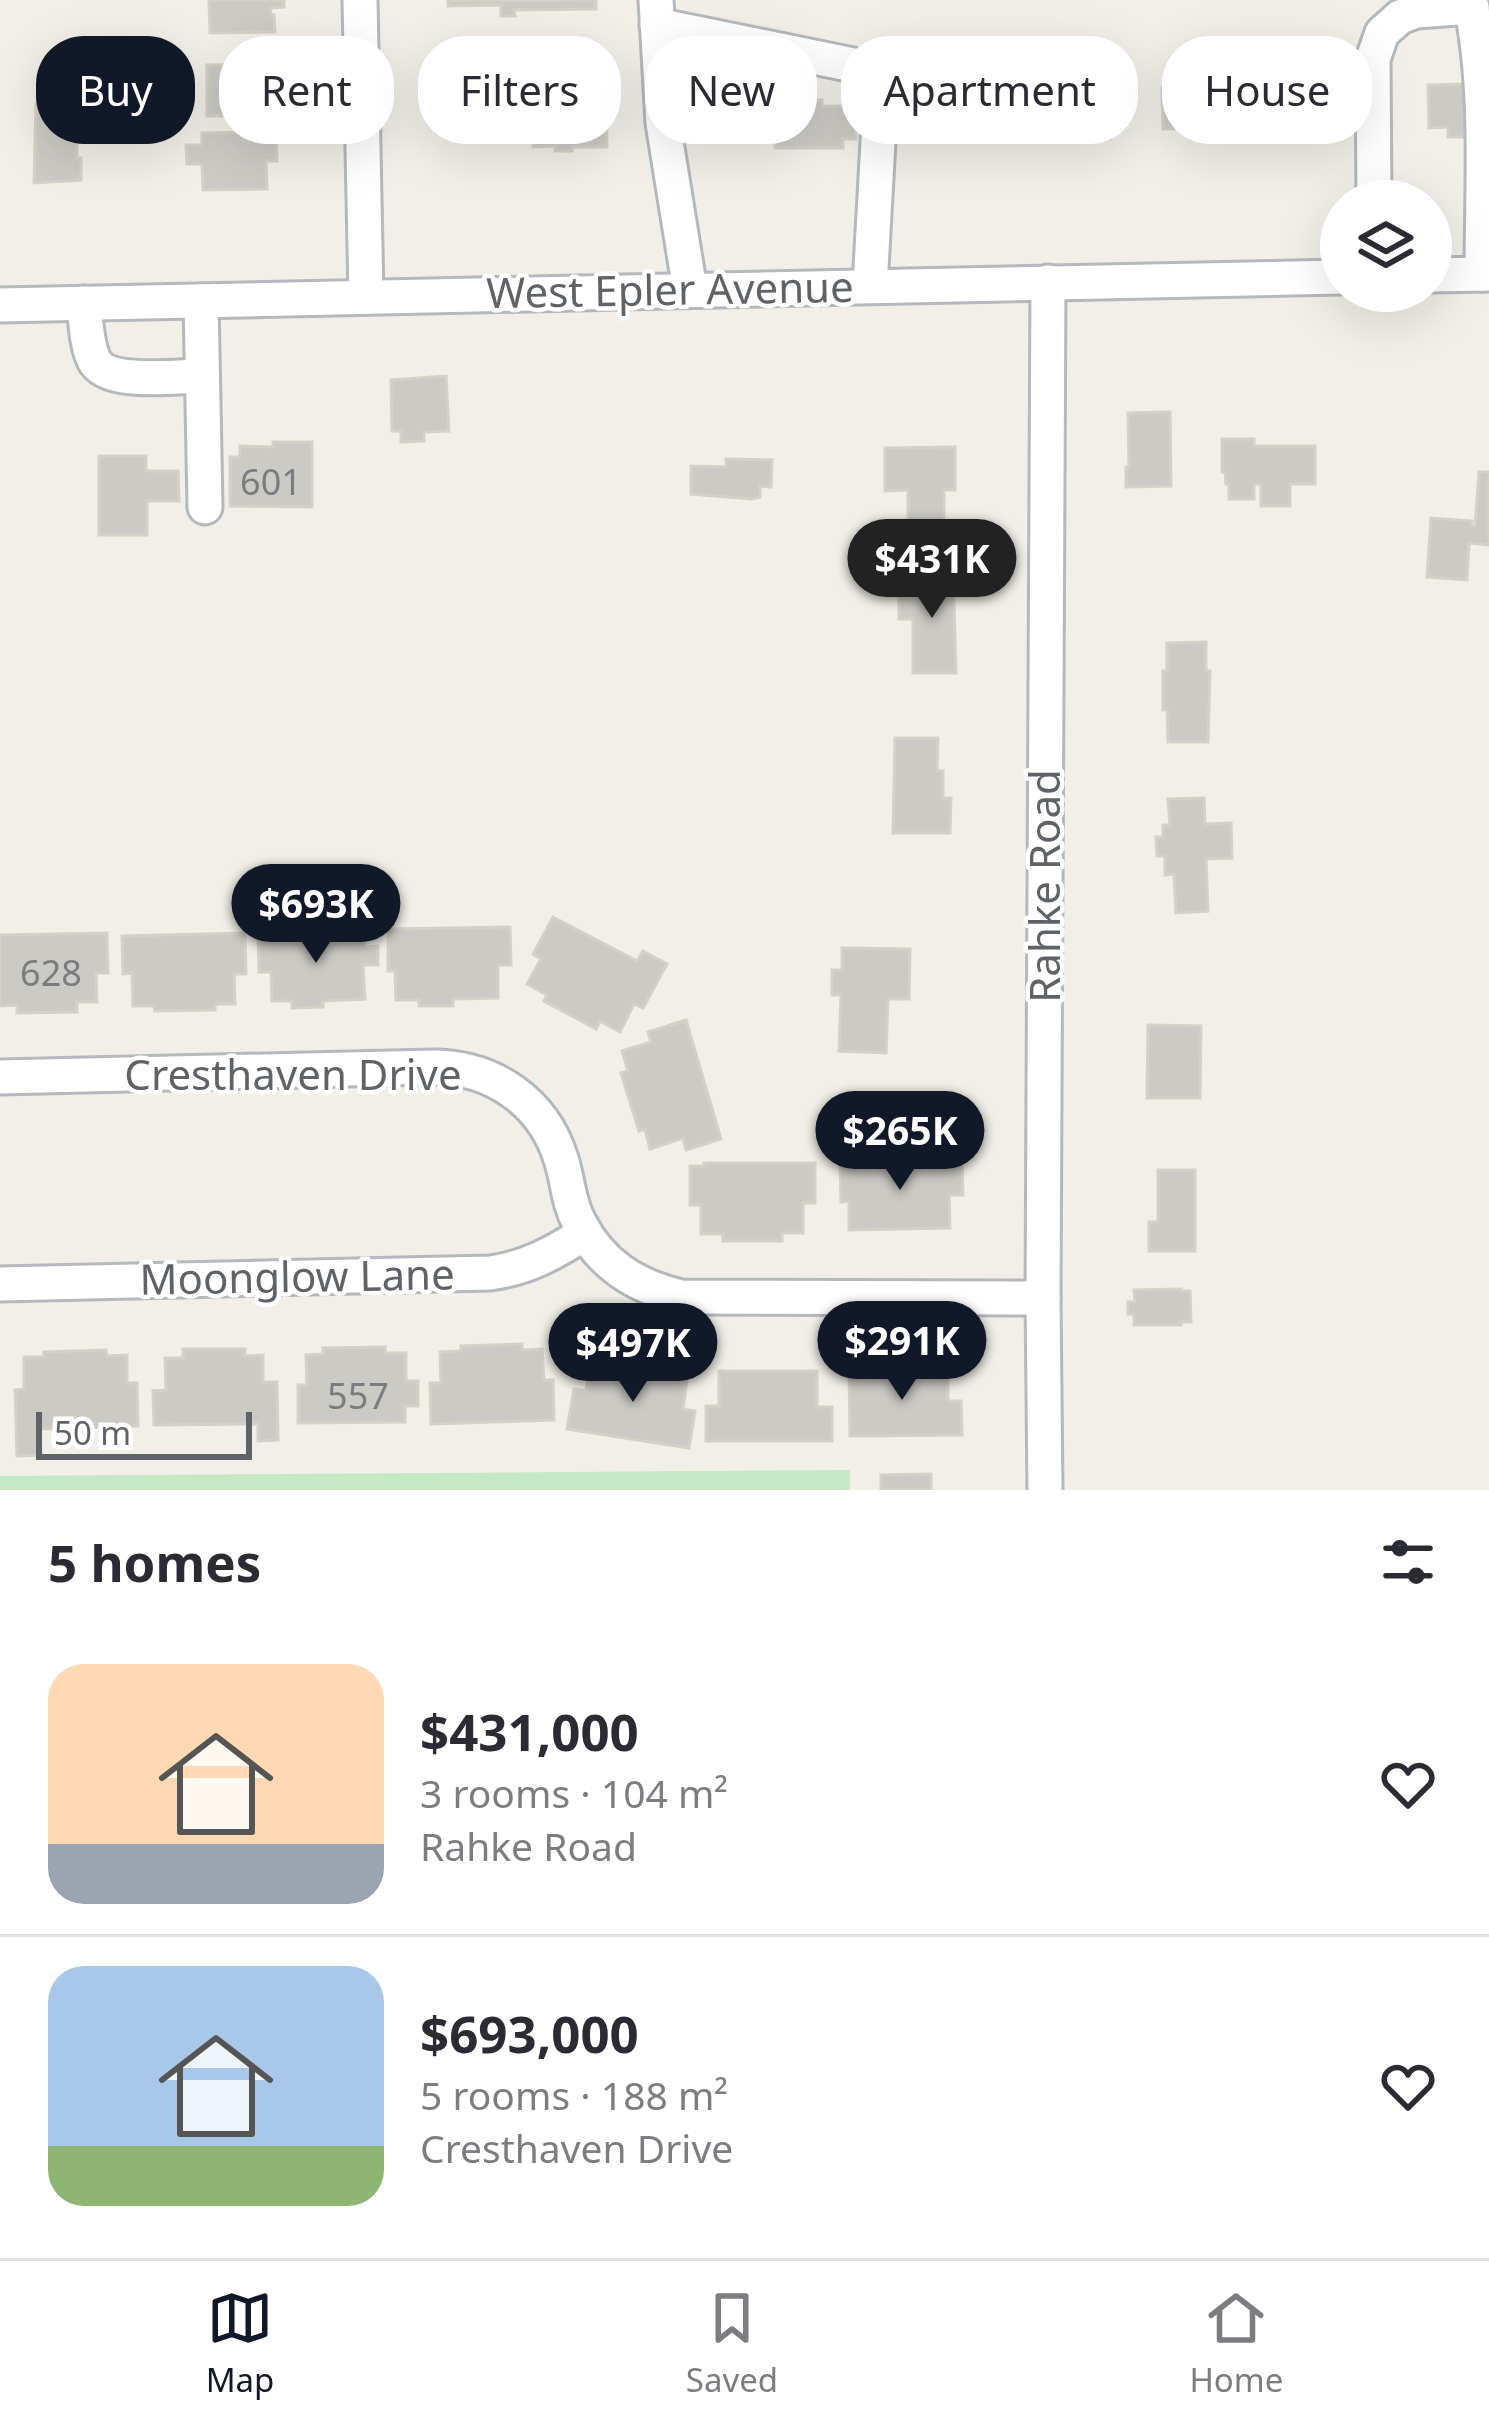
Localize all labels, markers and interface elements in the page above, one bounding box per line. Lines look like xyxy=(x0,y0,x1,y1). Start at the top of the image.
chip: Buy xyxy=(36,36,195,144)
chip: Rent xyxy=(219,36,394,144)
chip: Filters xyxy=(418,36,621,144)
chip: New xyxy=(645,36,817,144)
chip: Apartment xyxy=(841,36,1138,144)
chip: House xyxy=(1162,36,1372,144)
map controls xyxy=(1320,180,1452,312)
button: layers xyxy=(1320,180,1452,312)
street label: West Epler Avenue xyxy=(486,257,854,320)
house number: 601 xyxy=(240,457,302,506)
pin: $431K xyxy=(848,519,1016,621)
text: $431K xyxy=(874,531,990,584)
street label: Rahke Road xyxy=(1015,769,1072,1003)
pin: $693K xyxy=(232,864,400,966)
text: $693K xyxy=(258,876,374,929)
house number: 628 xyxy=(20,948,82,997)
street label: Cresthaven Drive xyxy=(124,1045,462,1102)
pin: $265K xyxy=(816,1091,984,1193)
text: $265K xyxy=(842,1103,958,1156)
street label: Moonglow Lane xyxy=(139,1244,455,1307)
pin: $291K xyxy=(818,1301,986,1403)
pin: $497K xyxy=(549,1303,717,1405)
text: $291K xyxy=(844,1313,960,1366)
text: $497K xyxy=(575,1315,691,1368)
house number: 557 xyxy=(327,1371,389,1420)
scale bar xyxy=(36,1406,252,1459)
text: 50 m xyxy=(54,1410,131,1455)
text: 5 homes xyxy=(48,1527,261,1597)
icon: filters xyxy=(1375,1529,1441,1595)
text: $431,000 xyxy=(420,1696,639,1766)
icon: home xyxy=(144,1712,288,1856)
icon: heart xyxy=(1375,1751,1441,1817)
text: 3 rooms · 104 m² xyxy=(420,1766,728,1819)
text: Rahke Road xyxy=(420,1819,637,1872)
text: $693,000 xyxy=(420,1998,639,2068)
icon: home xyxy=(144,2014,288,2158)
icon: heart xyxy=(1375,2053,1441,2119)
text: 5 rooms · 188 m² xyxy=(420,2068,728,2121)
text: Cresthaven Drive xyxy=(420,2121,733,2174)
tab: Map xyxy=(206,2285,274,2402)
tab: Saved xyxy=(686,2285,778,2402)
tab: Home xyxy=(1189,2285,1283,2402)

